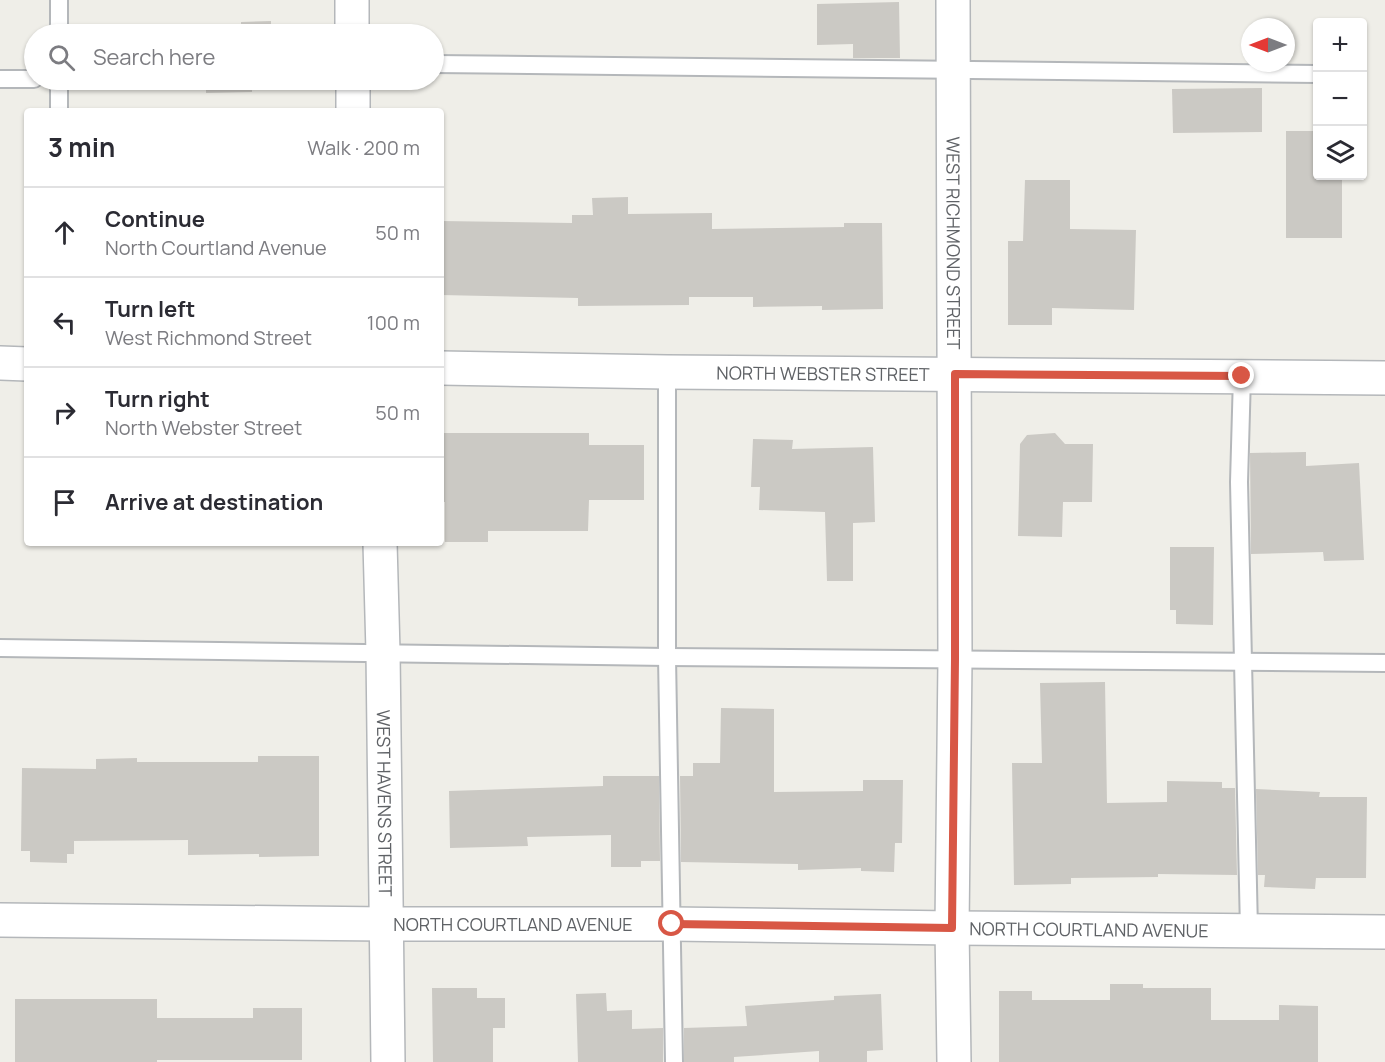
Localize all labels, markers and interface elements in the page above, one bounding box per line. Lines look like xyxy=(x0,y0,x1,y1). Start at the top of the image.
north arrow xyxy=(1241,18,1295,72)
map controls xyxy=(1313,18,1367,180)
button: + xyxy=(1313,18,1367,72)
search box xyxy=(24,24,444,90)
icon: search xyxy=(45,41,78,74)
text: Search here xyxy=(93,42,215,72)
button: − xyxy=(1313,72,1367,126)
button: layers xyxy=(1313,126,1367,180)
text: 3 min xyxy=(48,129,115,165)
text: Walk · 200 m xyxy=(307,134,420,161)
street label: WEST RICHMOND STREET xyxy=(941,136,966,350)
text: Continue xyxy=(105,204,205,234)
icon: ahead xyxy=(48,216,81,249)
text: 50 m xyxy=(375,219,420,246)
text: North Courtland Avenue xyxy=(105,234,327,261)
text: Turn left xyxy=(105,294,195,324)
icon: left xyxy=(48,306,81,339)
text: 100 m xyxy=(367,309,420,336)
text: West Richmond Street xyxy=(105,324,312,351)
street label: NORTH WEBSTER STREET xyxy=(716,360,930,386)
route end xyxy=(1228,362,1254,388)
text: Turn right xyxy=(105,384,210,414)
icon: right xyxy=(48,396,81,429)
text: 50 m xyxy=(375,399,420,426)
text: North Webster Street xyxy=(105,414,302,441)
icon: arrive xyxy=(48,486,81,519)
text: Arrive at destination xyxy=(105,487,323,517)
street label: WEST HAVENS STREET xyxy=(372,709,398,897)
route start xyxy=(658,910,684,936)
street label: NORTH COURTLAND AVENUE xyxy=(393,912,633,936)
street label: NORTH COURTLAND AVENUE xyxy=(969,916,1209,942)

